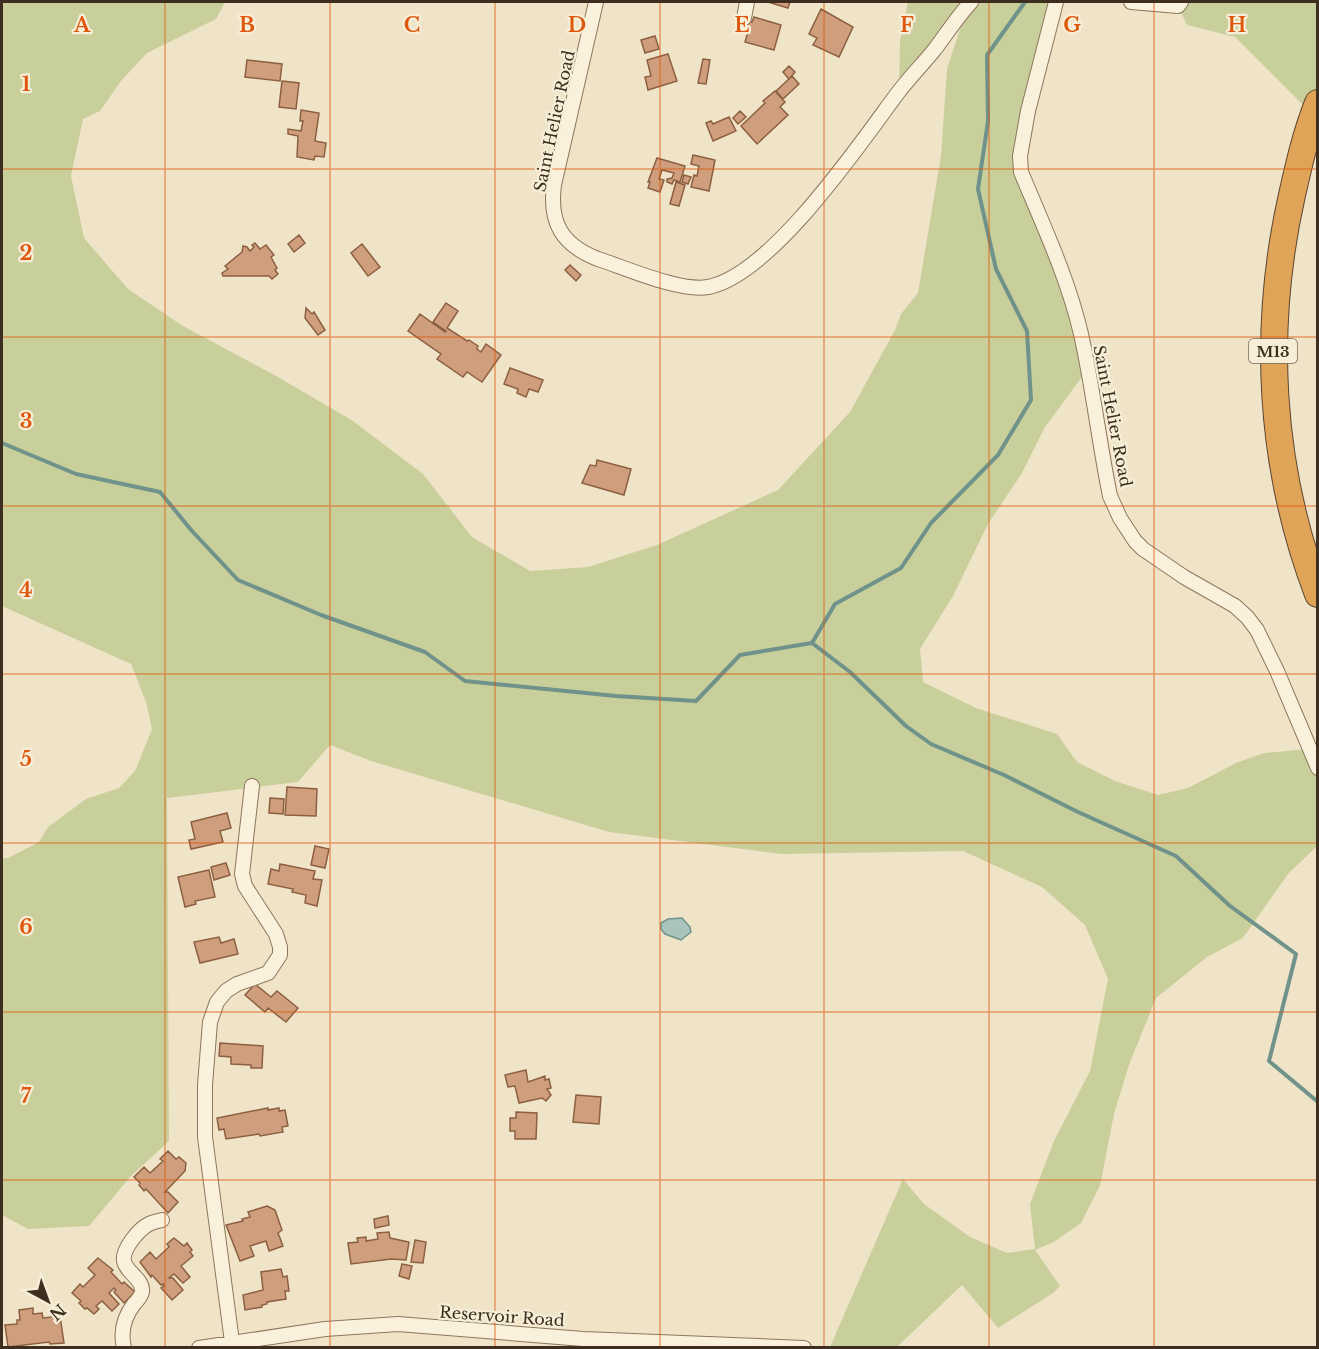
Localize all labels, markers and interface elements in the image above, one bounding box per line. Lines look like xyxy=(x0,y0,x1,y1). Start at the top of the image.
text: A xyxy=(73,13,91,37)
text: B xyxy=(239,13,255,37)
text: C xyxy=(404,13,420,37)
text: D xyxy=(568,13,586,37)
text: E xyxy=(734,13,750,37)
text: F xyxy=(900,13,914,37)
text: G xyxy=(1063,13,1081,37)
text: H xyxy=(1228,13,1247,37)
street label: Saint Helier Road xyxy=(529,48,579,194)
text: 1 xyxy=(22,72,31,96)
text: 2 xyxy=(19,241,33,265)
road number: M13 xyxy=(1249,339,1297,363)
street label: Saint Helier Road xyxy=(1089,343,1137,489)
text: 3 xyxy=(20,409,32,433)
text: 4 xyxy=(19,578,33,602)
text: 5 xyxy=(20,747,32,771)
text: 6 xyxy=(19,915,33,939)
text: 7 xyxy=(21,1084,32,1108)
north arrow xyxy=(18,1271,78,1331)
text: N xyxy=(46,1300,70,1325)
street label: Reservoir Road xyxy=(439,1302,565,1330)

